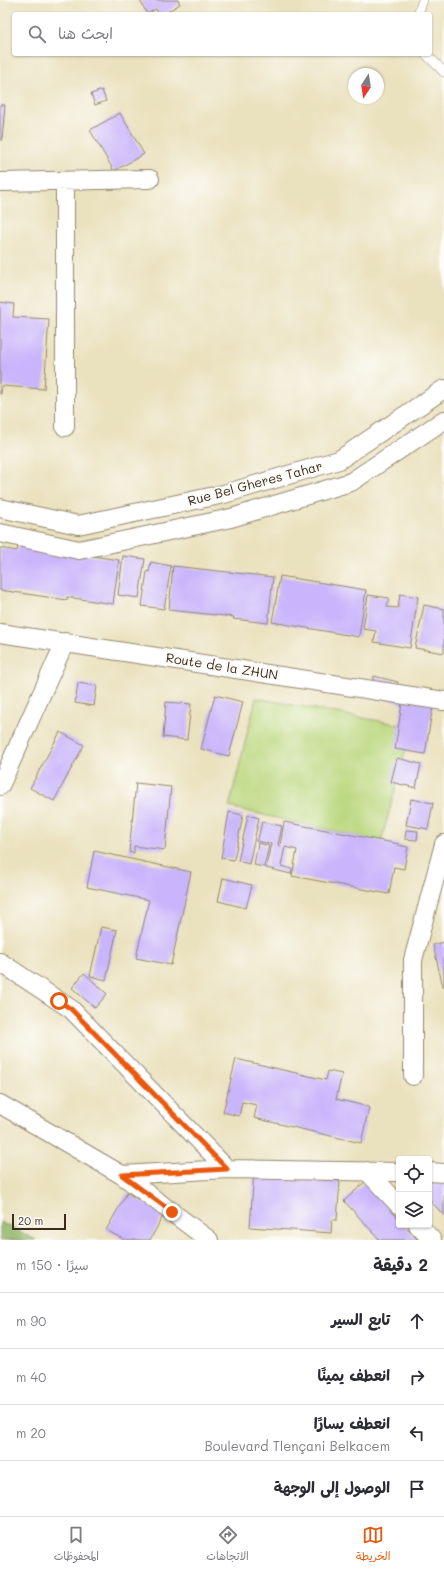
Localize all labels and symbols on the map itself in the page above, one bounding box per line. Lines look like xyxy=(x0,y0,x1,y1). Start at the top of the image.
north arrow xyxy=(348,68,384,104)
street label: Rue Bel Gheres Tahar xyxy=(186,456,324,509)
street label: Route de la ZHUN xyxy=(165,648,279,683)
route start xyxy=(50,992,68,1010)
route end xyxy=(163,1203,181,1221)
scale bar xyxy=(12,1212,66,1231)

